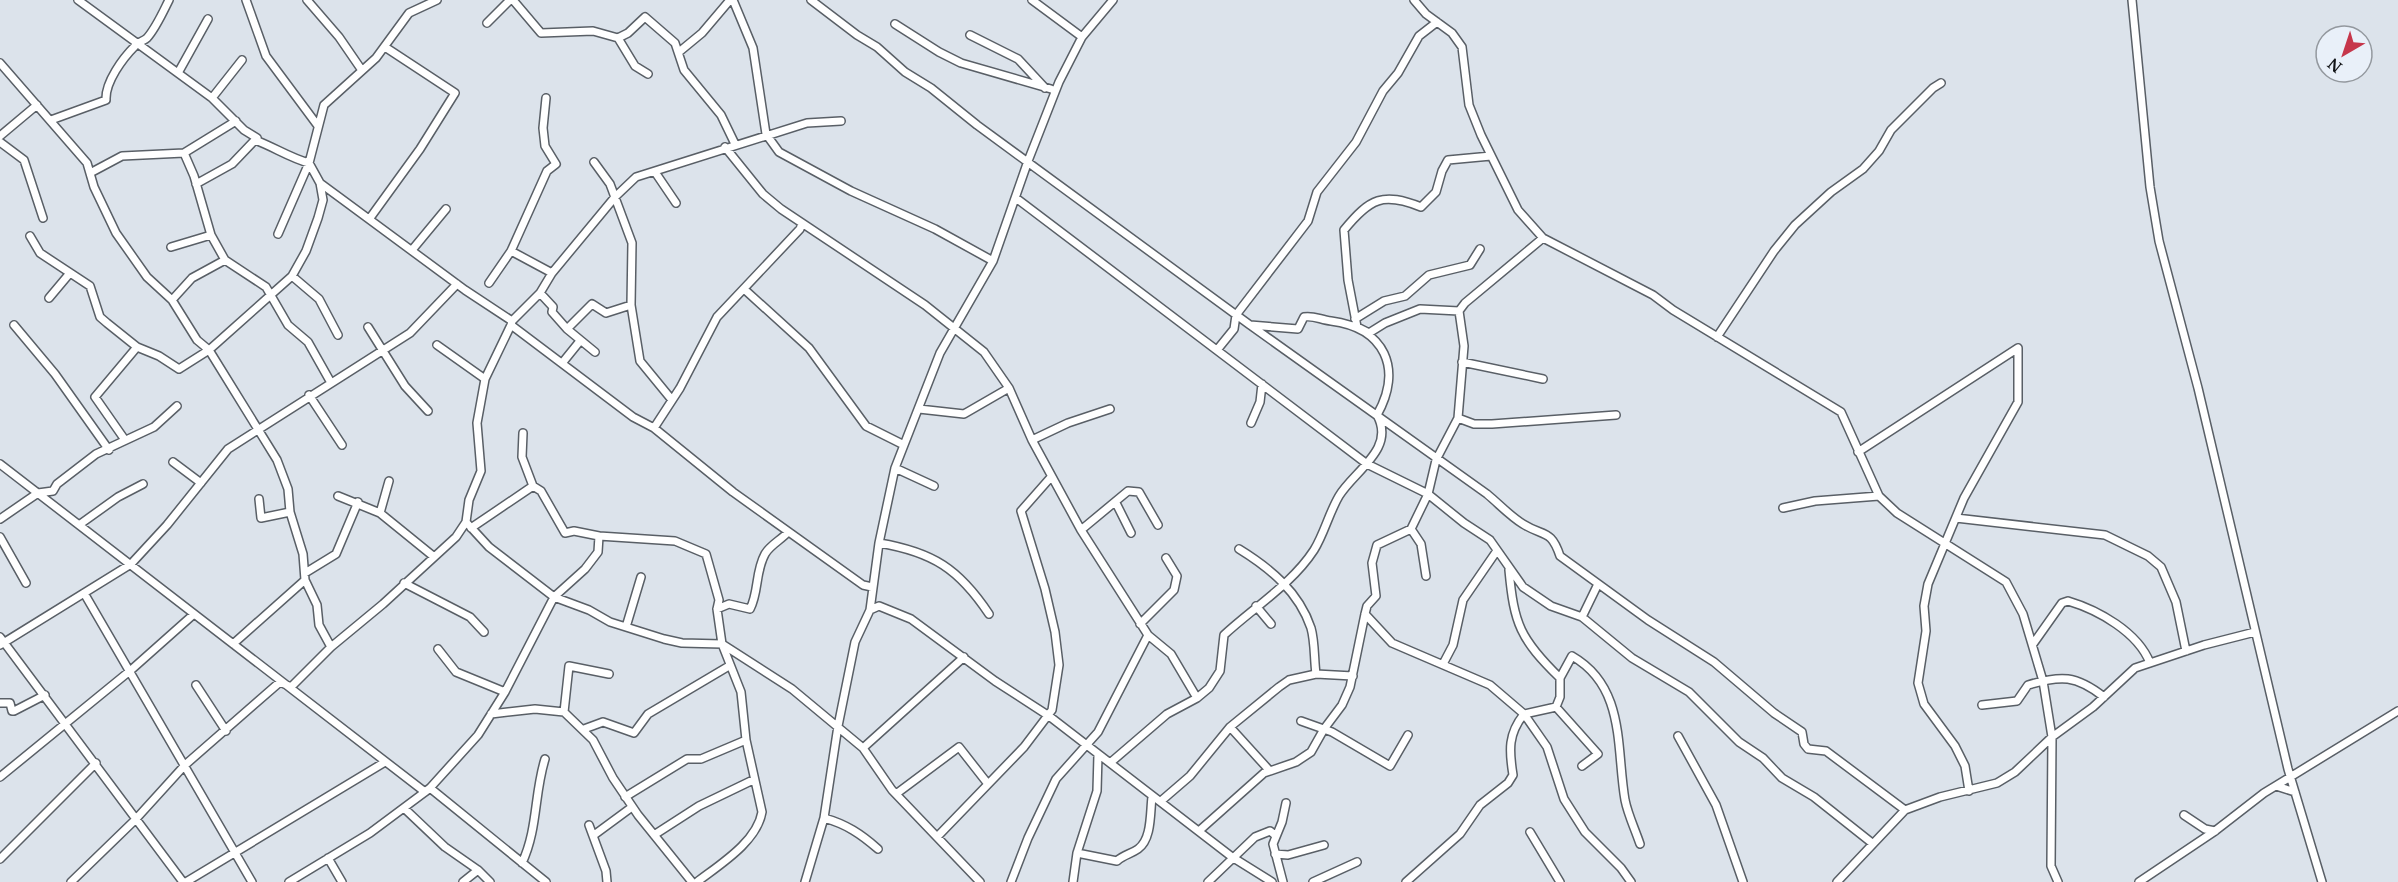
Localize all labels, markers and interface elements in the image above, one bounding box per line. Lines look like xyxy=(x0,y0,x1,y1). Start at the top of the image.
north arrow xyxy=(2314,24,2374,84)
text: N xyxy=(2322,53,2346,78)

